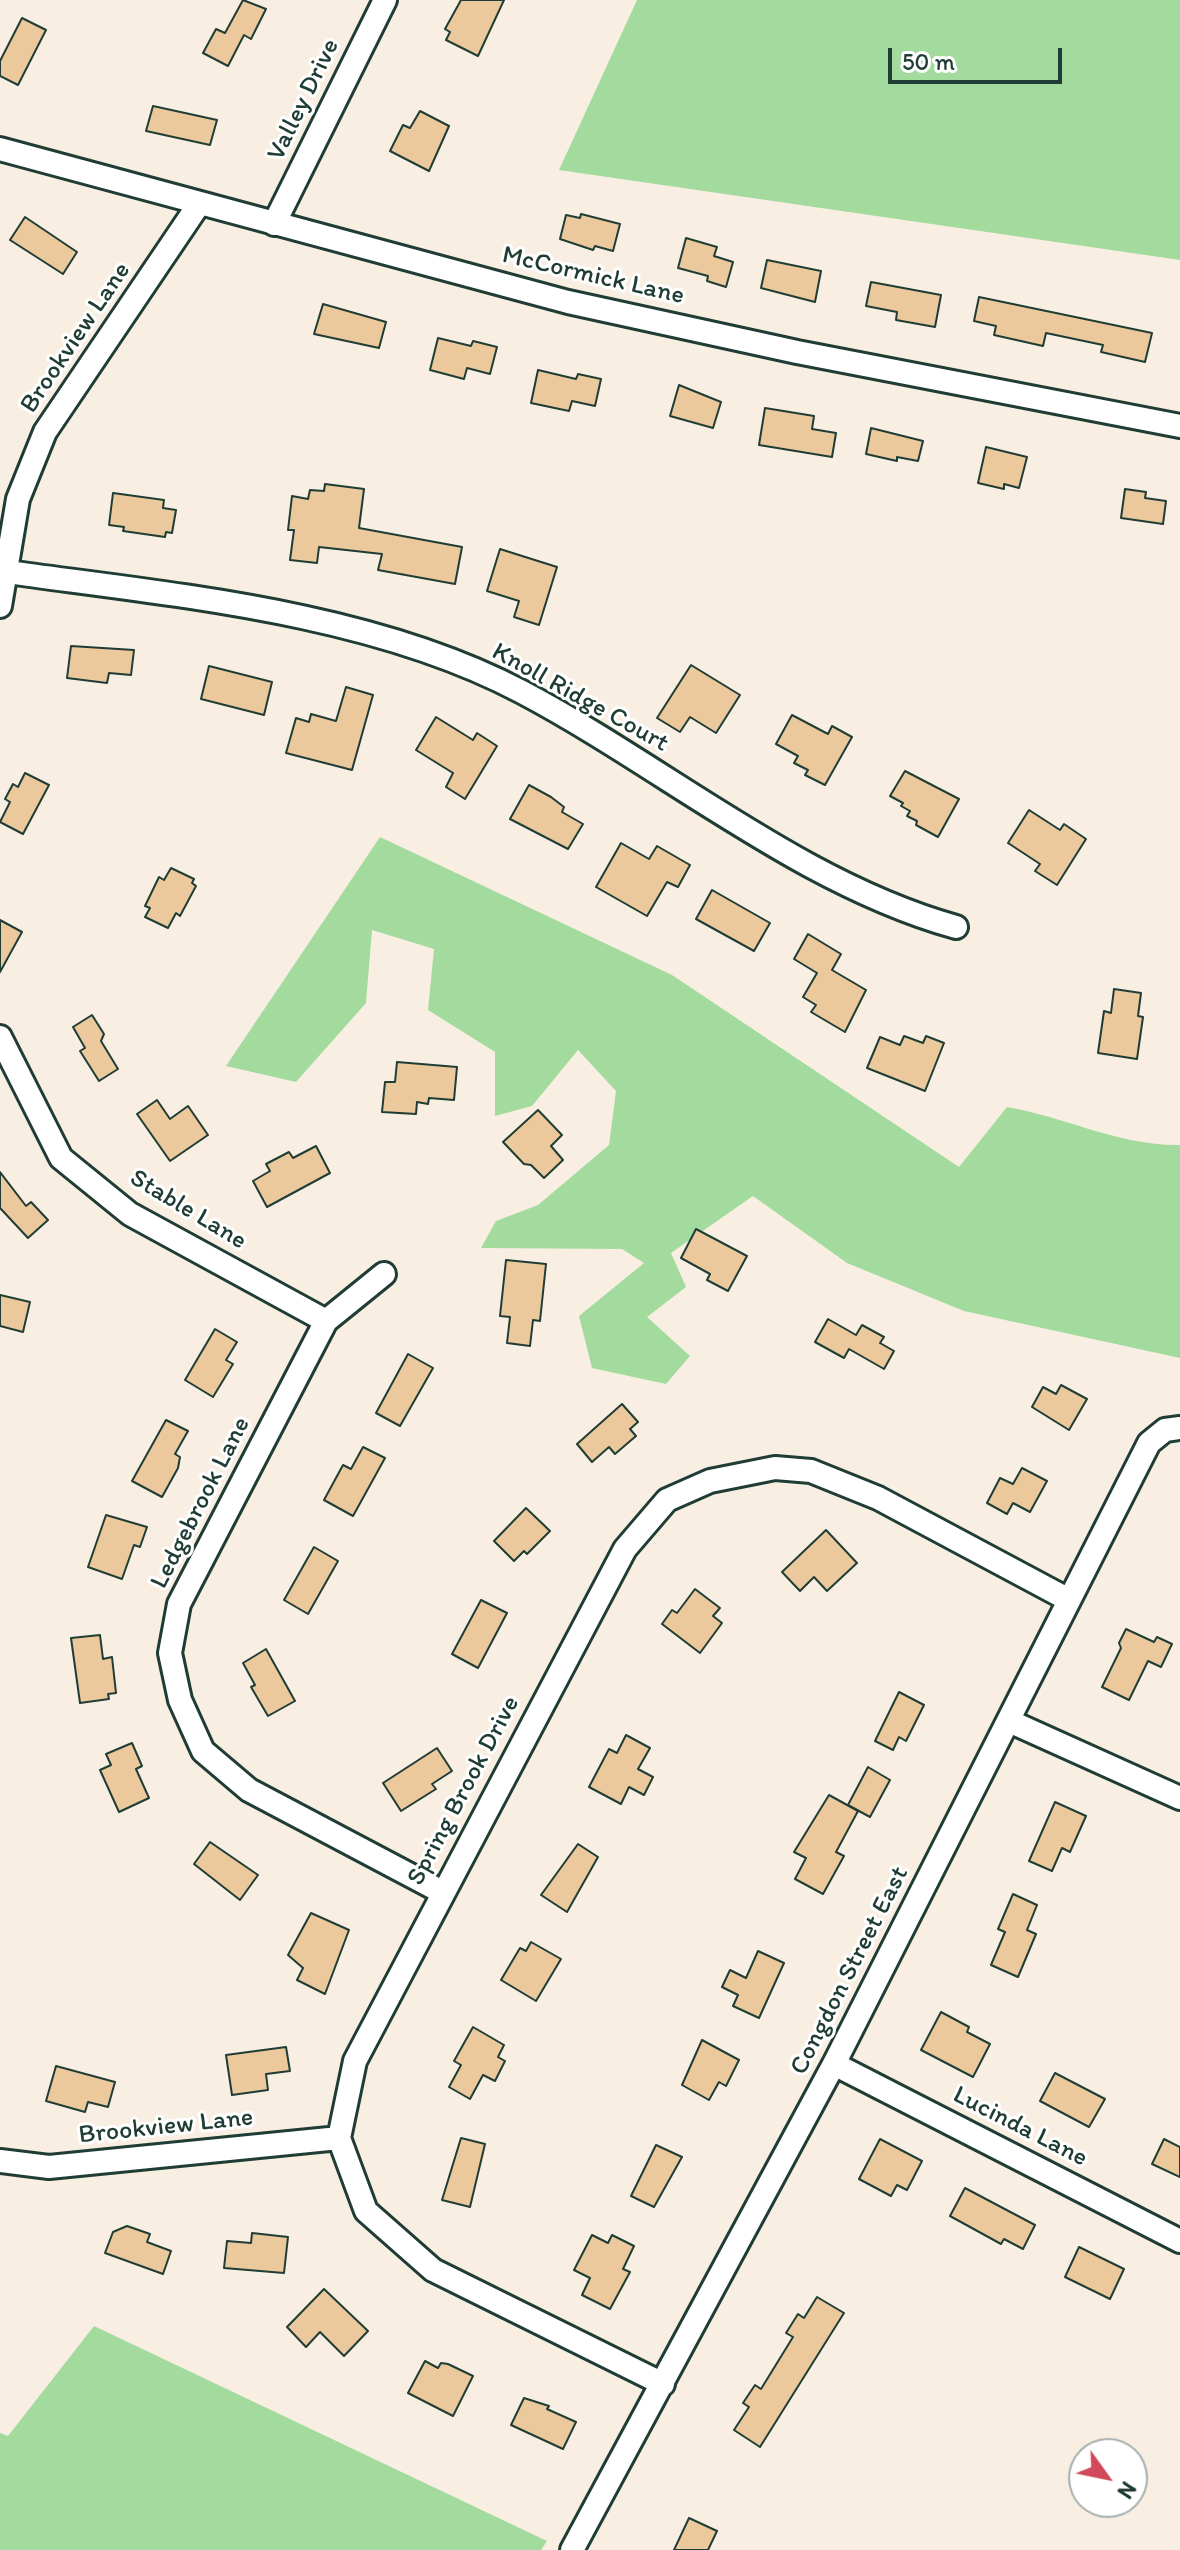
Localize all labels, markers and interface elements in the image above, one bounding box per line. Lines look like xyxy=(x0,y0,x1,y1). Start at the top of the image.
scale bar xyxy=(892,32,1066,82)
street label: Valley Drive xyxy=(261,34,347,166)
text: 50 m xyxy=(902,47,955,76)
street label: McCormick Lane xyxy=(499,240,687,312)
street label: Brookview Lane xyxy=(14,257,138,419)
street label: Knoll Ridge Court xyxy=(486,637,674,759)
street label: Stable Lane xyxy=(124,1163,252,1257)
street label: Ledgebrook Lane xyxy=(144,1412,258,1594)
street label: Spring Brook Drive xyxy=(401,1691,527,1891)
street label: Congdon Street East xyxy=(784,1862,916,2080)
street label: Lucinda Lane xyxy=(947,2080,1093,2174)
street label: Brookview Lane xyxy=(77,2102,255,2152)
north arrow xyxy=(1068,2438,1148,2518)
text: N xyxy=(1112,2477,1142,2504)

